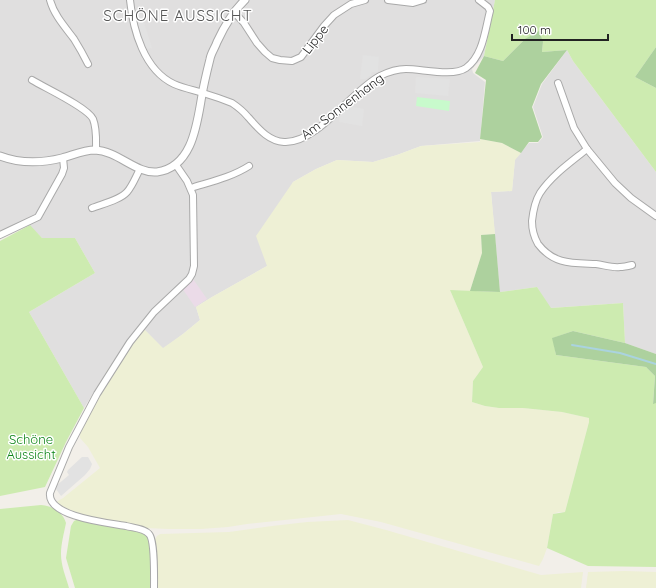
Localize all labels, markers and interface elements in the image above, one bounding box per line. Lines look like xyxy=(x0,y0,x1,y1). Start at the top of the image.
district label: SCHÖNE AUSSICHT xyxy=(103,6,253,25)
scale bar xyxy=(512,16,608,42)
street label: Lippe xyxy=(299,21,331,57)
text: 100 m xyxy=(518,22,551,37)
street label: Am Sonnenhang xyxy=(297,70,387,142)
park label: Schöne Aussicht xyxy=(6,431,56,462)

